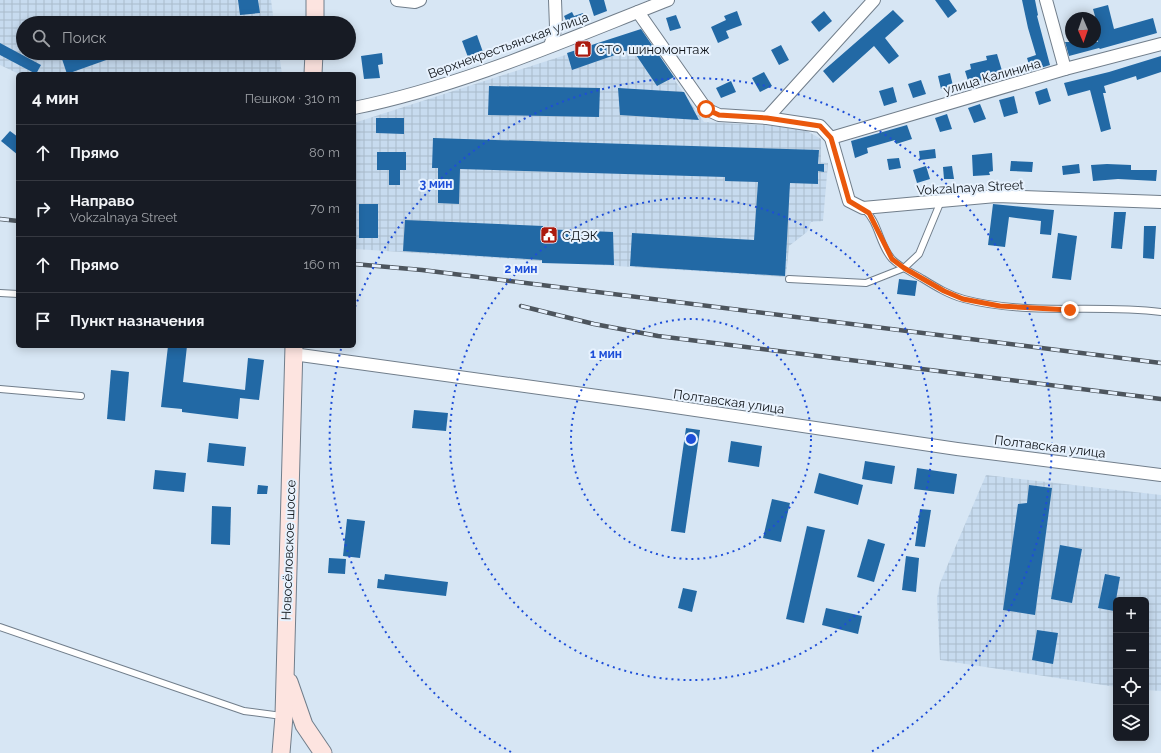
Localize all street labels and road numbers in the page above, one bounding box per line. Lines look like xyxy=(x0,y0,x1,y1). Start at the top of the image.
street label: Верхнекрестьянская улица xyxy=(426,9,591,82)
street label: улица Калинина xyxy=(942,55,1043,98)
street label: Vokzalnaya Street xyxy=(916,177,1025,198)
street label: Полтавская улица xyxy=(672,386,785,417)
street label: Полтавская улица xyxy=(993,432,1106,461)
street label: Новосёловское шоссе xyxy=(279,479,298,621)

